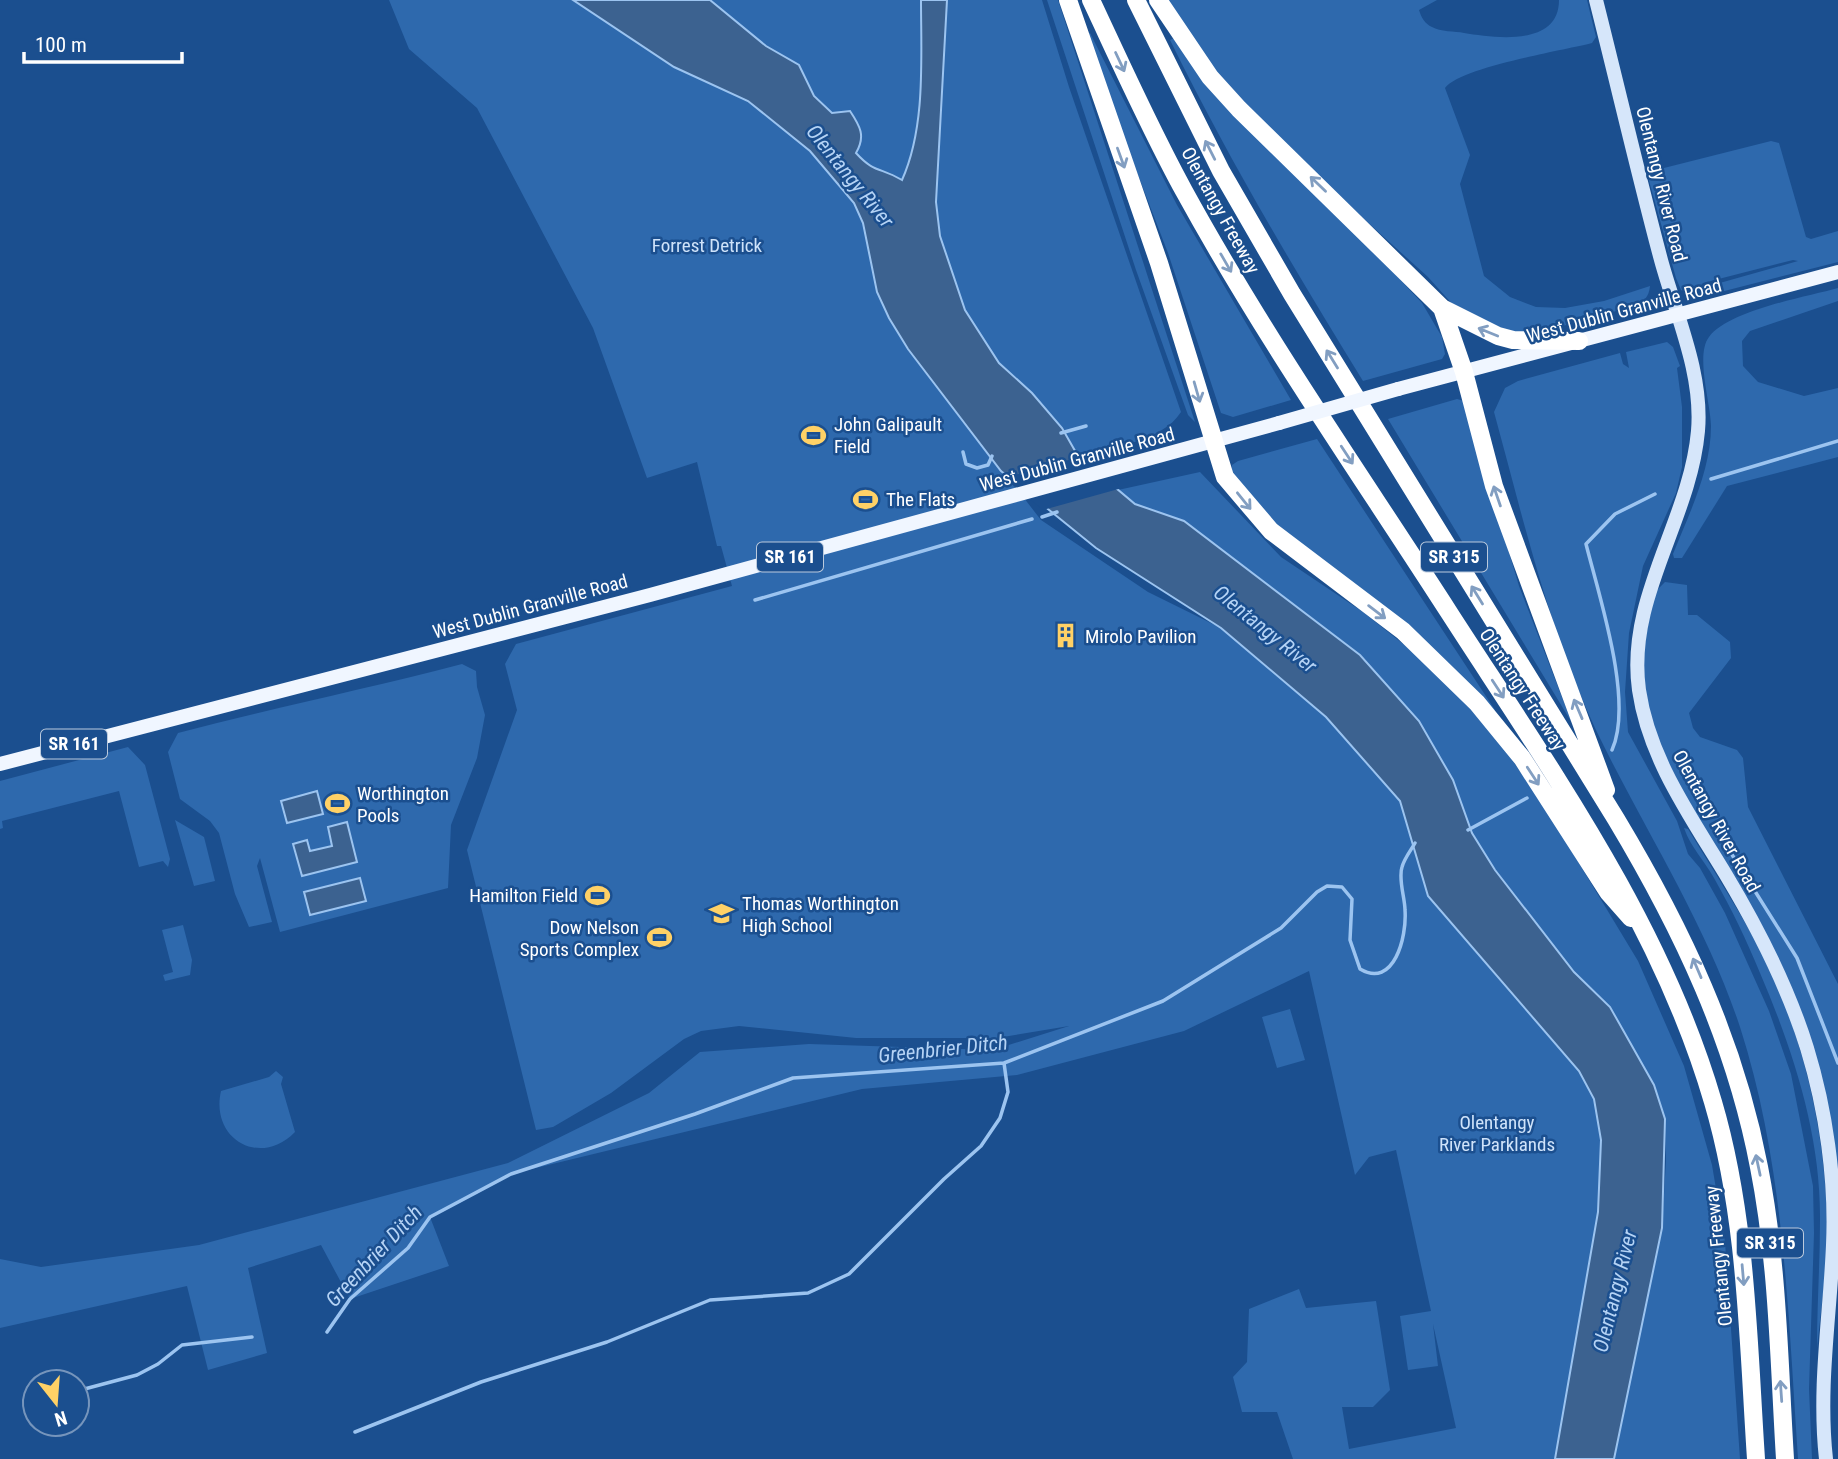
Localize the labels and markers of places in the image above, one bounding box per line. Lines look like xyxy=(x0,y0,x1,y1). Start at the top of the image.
place label: John Galipault Field xyxy=(834,413,942,458)
sports icon: John Galipault Field xyxy=(800,421,828,449)
sports icon: The Flats xyxy=(852,485,880,513)
place label: The Flats xyxy=(886,488,955,511)
building icon: Mirolo Pavilion xyxy=(1051,622,1079,650)
place label: Mirolo Pavilion xyxy=(1085,625,1196,648)
place label: Worthington Pools xyxy=(357,782,449,827)
sports icon: Worthington Pools xyxy=(323,790,351,818)
sports icon: Hamilton Field xyxy=(584,881,612,909)
place label: Hamilton Field xyxy=(469,884,578,907)
place label: Thomas Worthington High School xyxy=(742,892,899,937)
school or university icon: Thomas Worthington High School xyxy=(708,900,736,928)
place label: Dow Nelson Sports Complex xyxy=(520,916,639,961)
sports icon: Dow Nelson Sports Complex xyxy=(645,924,673,952)

